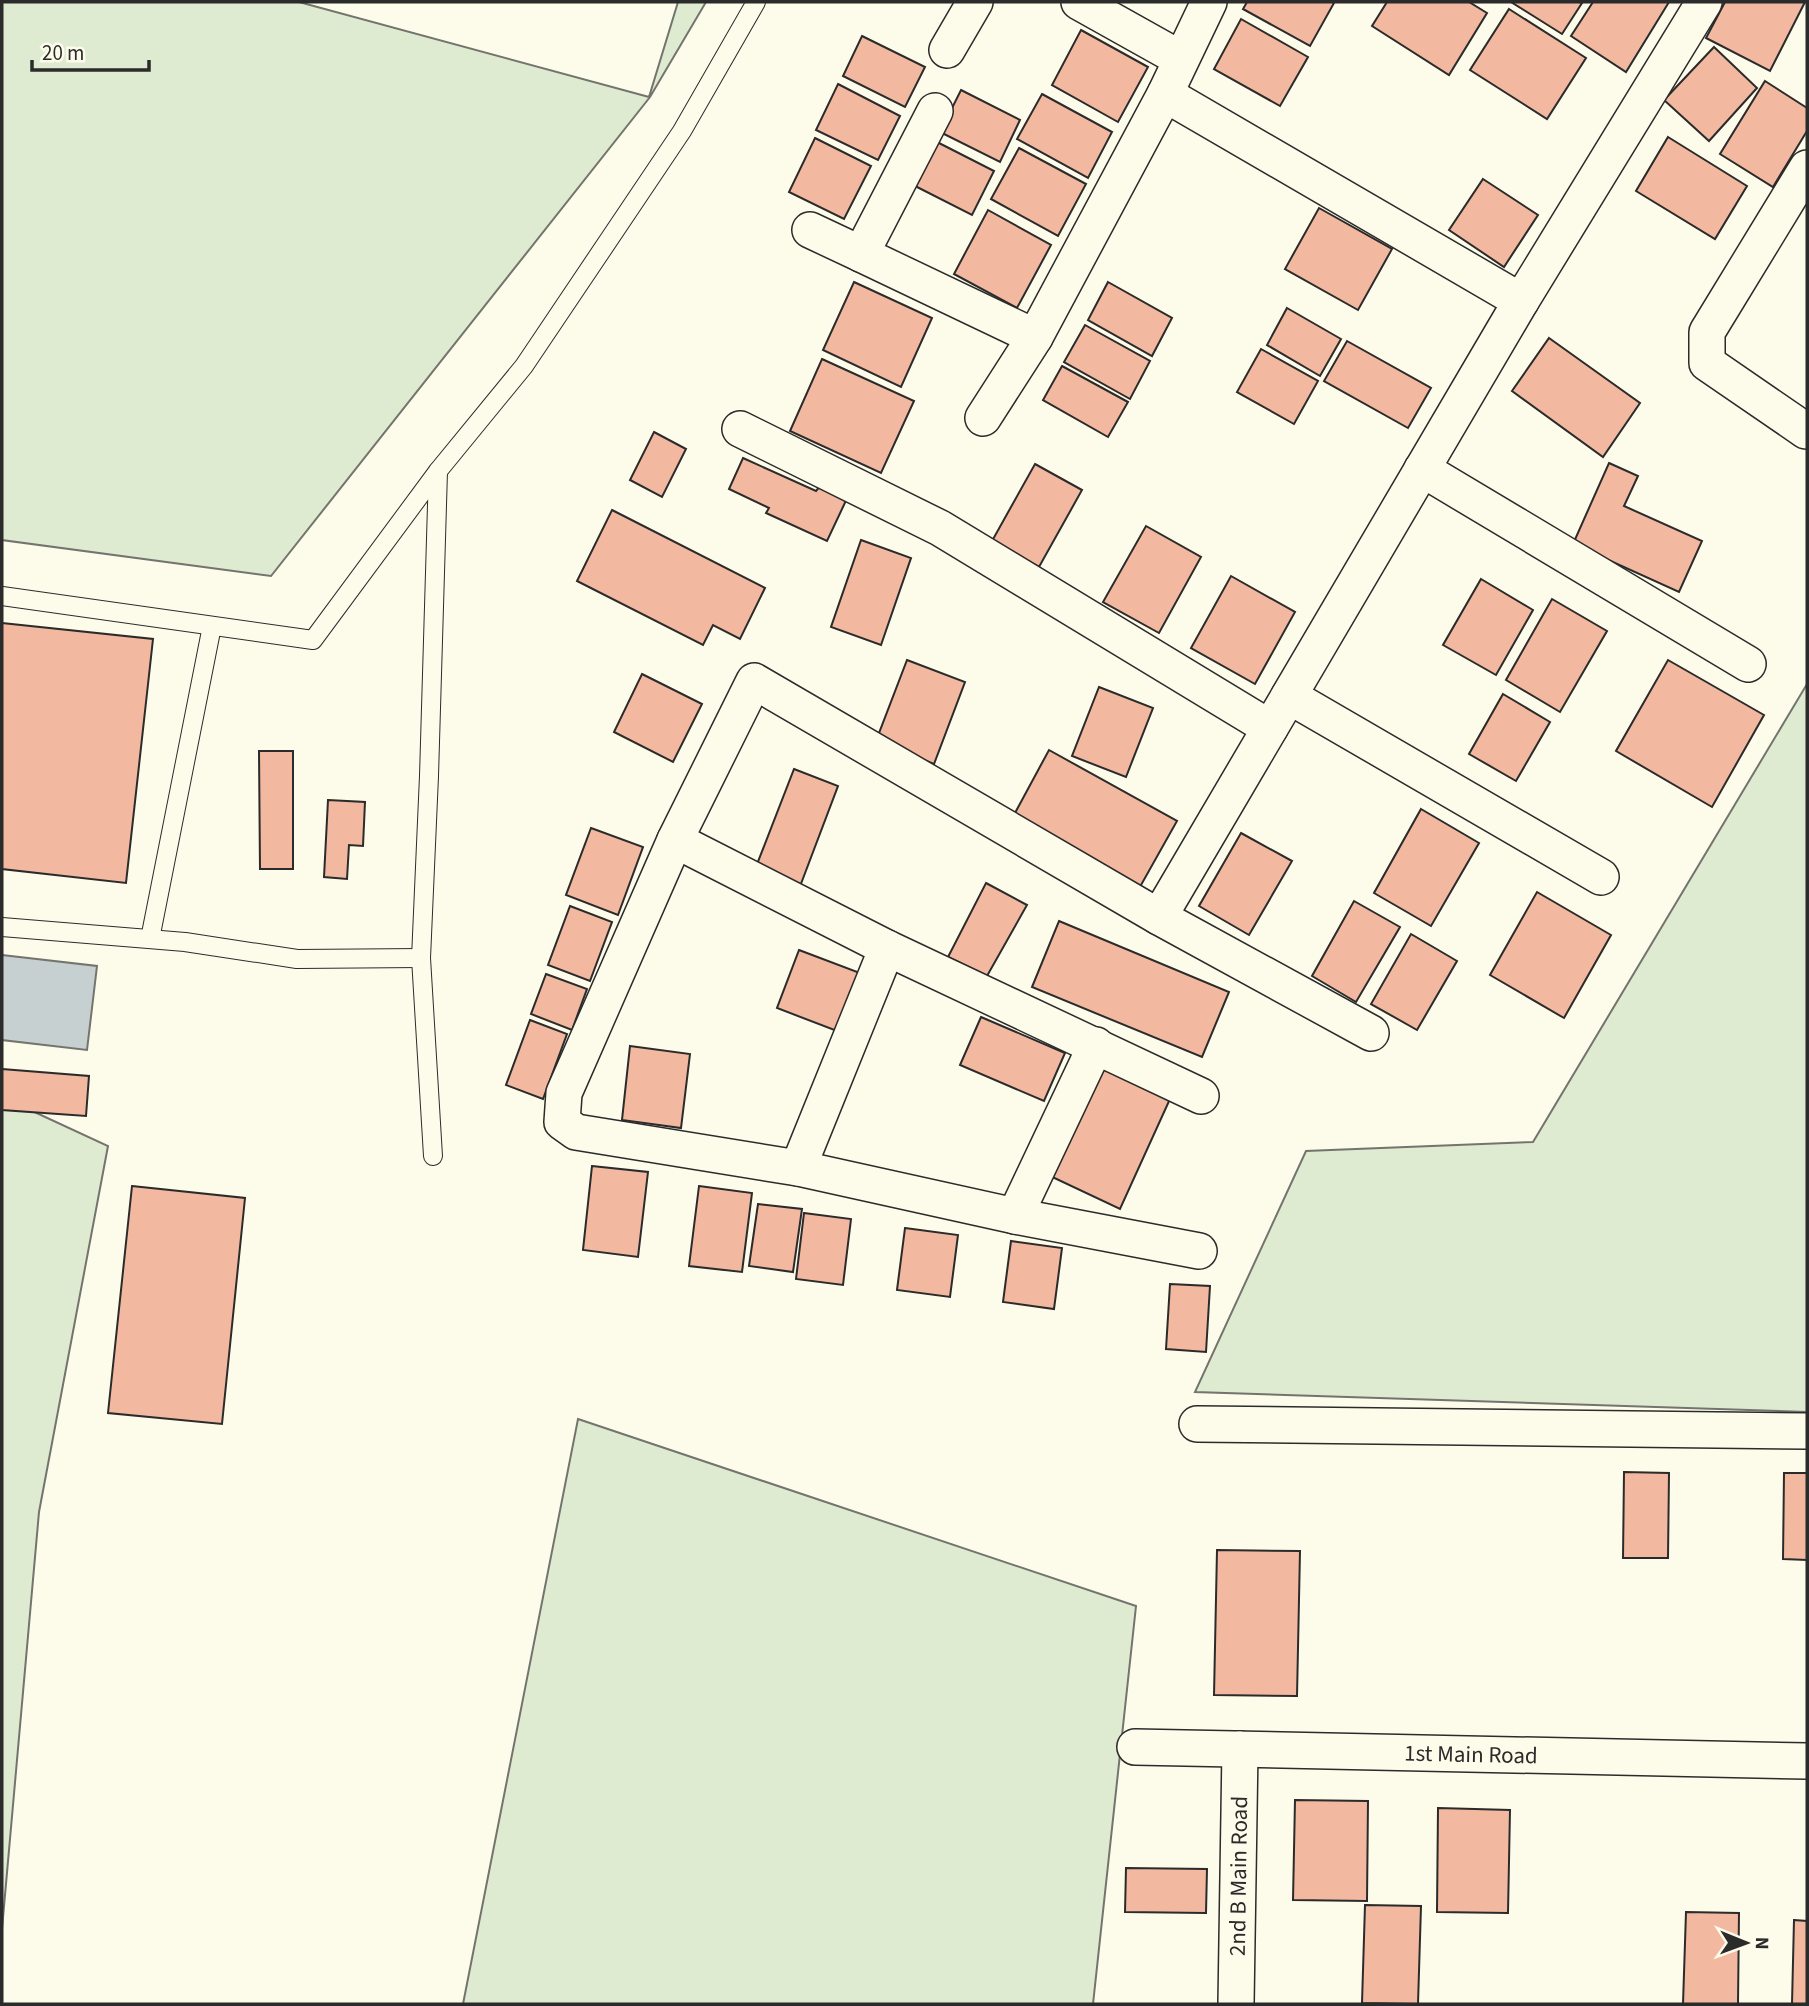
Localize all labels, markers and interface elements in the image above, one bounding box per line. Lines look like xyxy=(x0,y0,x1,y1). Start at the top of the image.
scale bar xyxy=(32,28,149,72)
text: 20 m xyxy=(42,38,84,68)
street label: 1st Main Road xyxy=(1404,1737,1538,1772)
street label: 2nd B Main Road xyxy=(1221,1796,1256,1956)
north arrow xyxy=(1711,1908,1781,1978)
text: N xyxy=(1748,1937,1775,1950)

